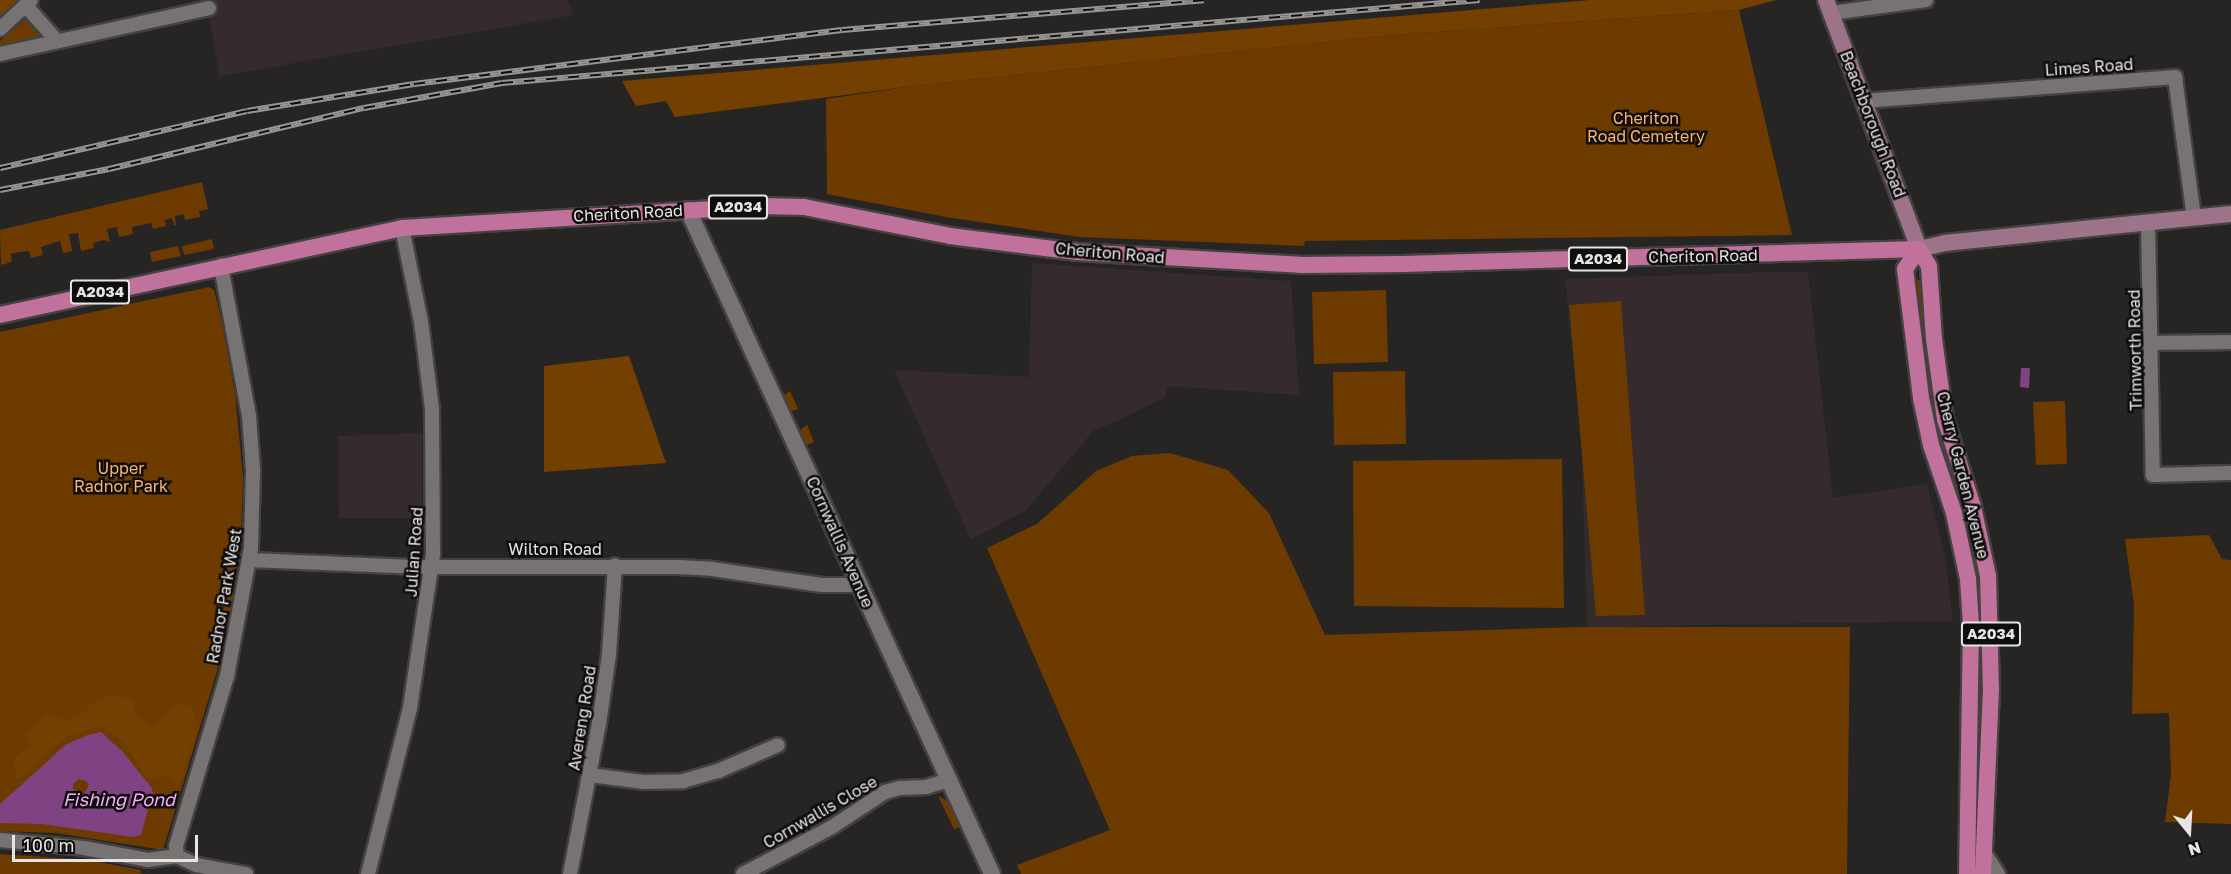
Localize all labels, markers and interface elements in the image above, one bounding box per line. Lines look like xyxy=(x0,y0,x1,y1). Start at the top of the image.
street label: Beachborough Road xyxy=(1836,48,1910,200)
street label: Limes Road xyxy=(2044,54,2134,80)
park label: Cheriton Road Cemetery xyxy=(1587,108,1705,146)
road number: A2034 xyxy=(706,195,770,219)
street label: Cheriton Road xyxy=(573,201,683,225)
street label: Cheriton Road xyxy=(1055,239,1165,267)
street label: Cheriton Road xyxy=(1648,245,1758,267)
road number: A2034 xyxy=(1566,247,1630,271)
road number: A2034 xyxy=(68,280,132,304)
street label: Trimworth Road xyxy=(2124,289,2146,411)
street label: Cherry Garden Avenue xyxy=(1933,389,1993,561)
park label: Upper Radnor Park xyxy=(74,458,168,496)
street label: Cornwallis Avenue xyxy=(802,473,878,611)
street label: Julian Road xyxy=(401,506,427,598)
street label: Radnor Park West xyxy=(203,527,245,665)
street label: Wilton Road xyxy=(508,539,602,559)
road number: A2034 xyxy=(1960,622,2022,646)
street label: Avereng Road xyxy=(564,664,600,772)
street label: Cornwallis Close xyxy=(760,772,880,852)
water label: Fishing Pond xyxy=(63,788,175,810)
north arrow xyxy=(2159,802,2219,862)
scale bar xyxy=(15,823,201,861)
text: 100 m xyxy=(23,834,74,856)
text: N xyxy=(2186,838,2203,861)

